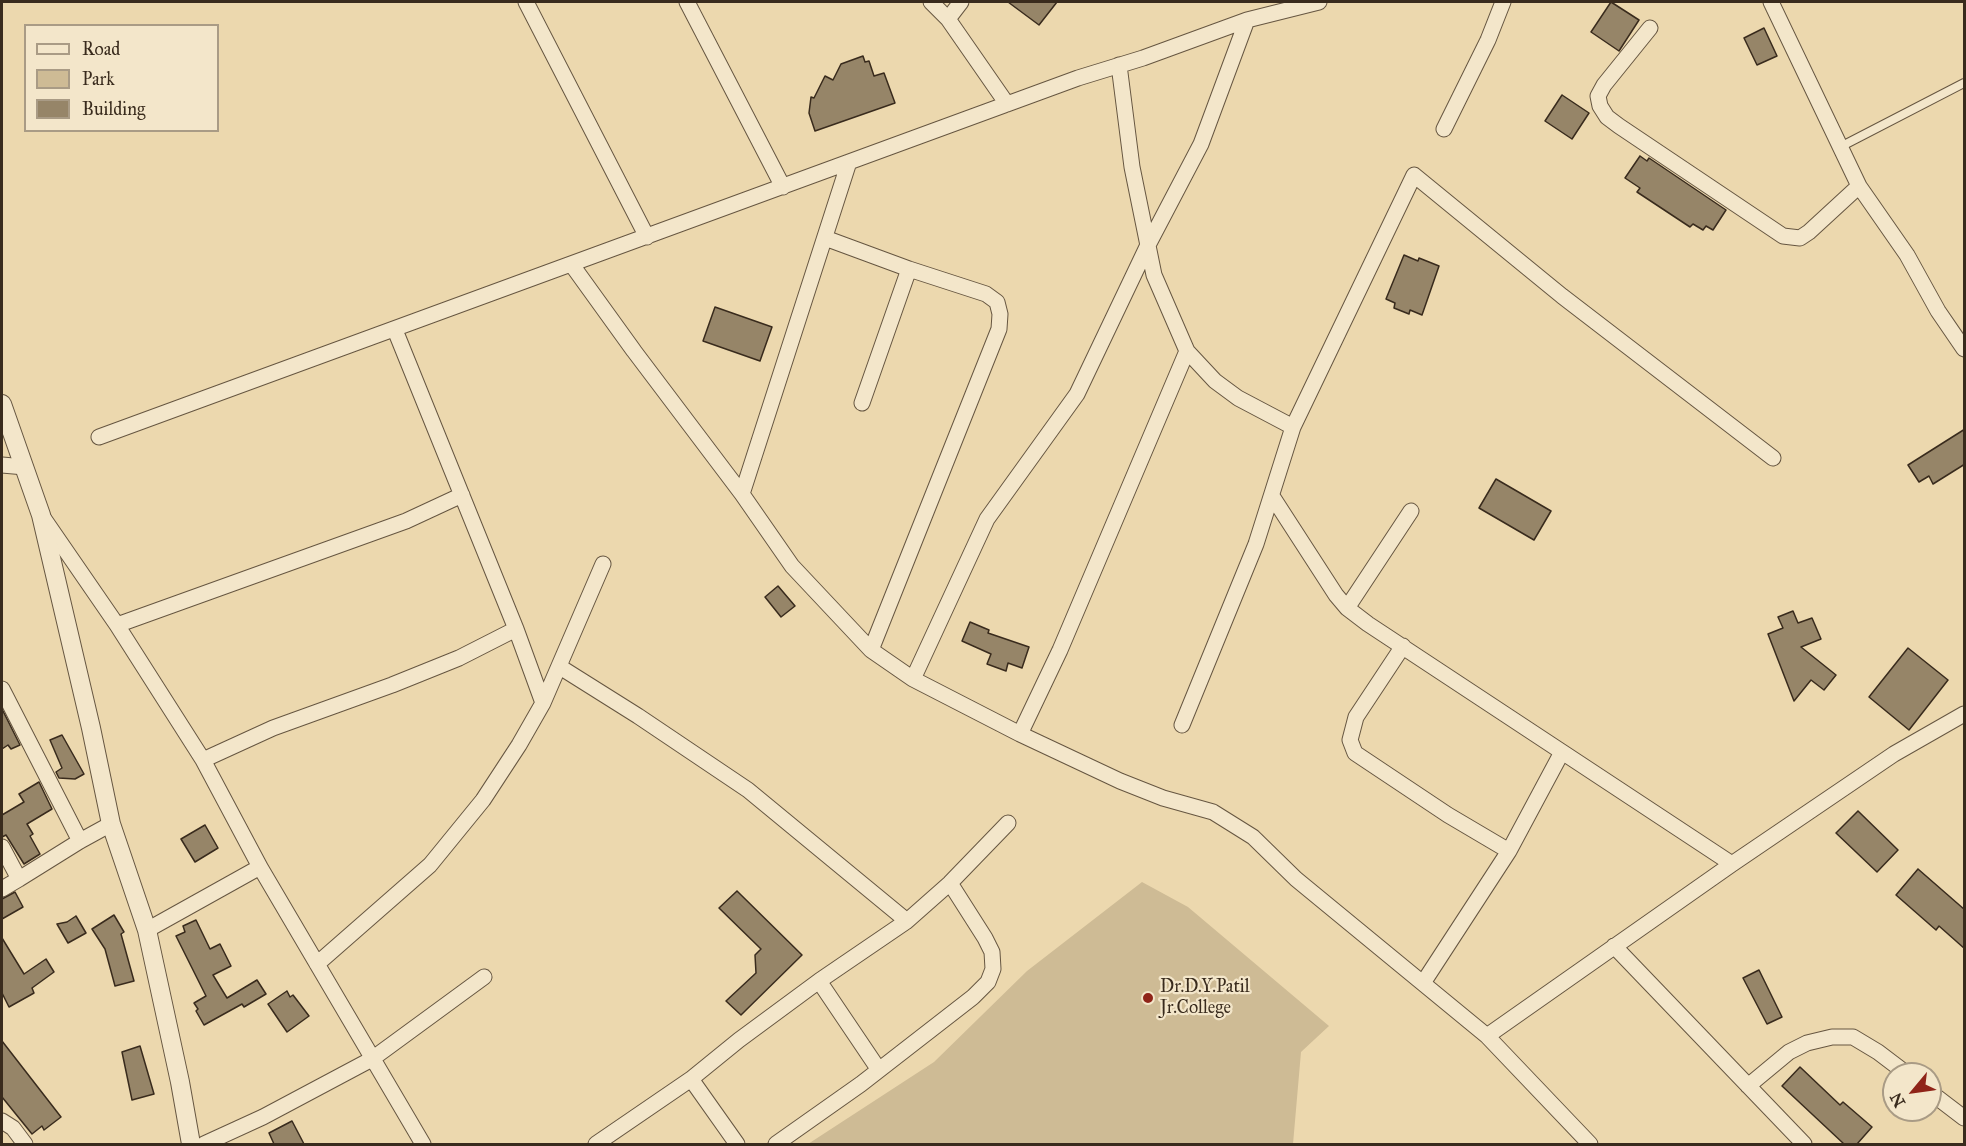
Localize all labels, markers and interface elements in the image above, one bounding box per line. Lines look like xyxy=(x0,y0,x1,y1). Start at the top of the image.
legend xyxy=(24,24,219,132)
text: Road xyxy=(82,38,120,60)
text: Park xyxy=(82,68,115,90)
text: Building xyxy=(82,98,145,120)
place label: Dr.D.Y.Patil Jr.College xyxy=(1160,977,1250,1020)
marker: Dr.D.Y.Patil Jr.College xyxy=(1141,991,1155,1005)
north arrow xyxy=(1882,1062,1942,1122)
text: N xyxy=(1886,1089,1909,1111)

